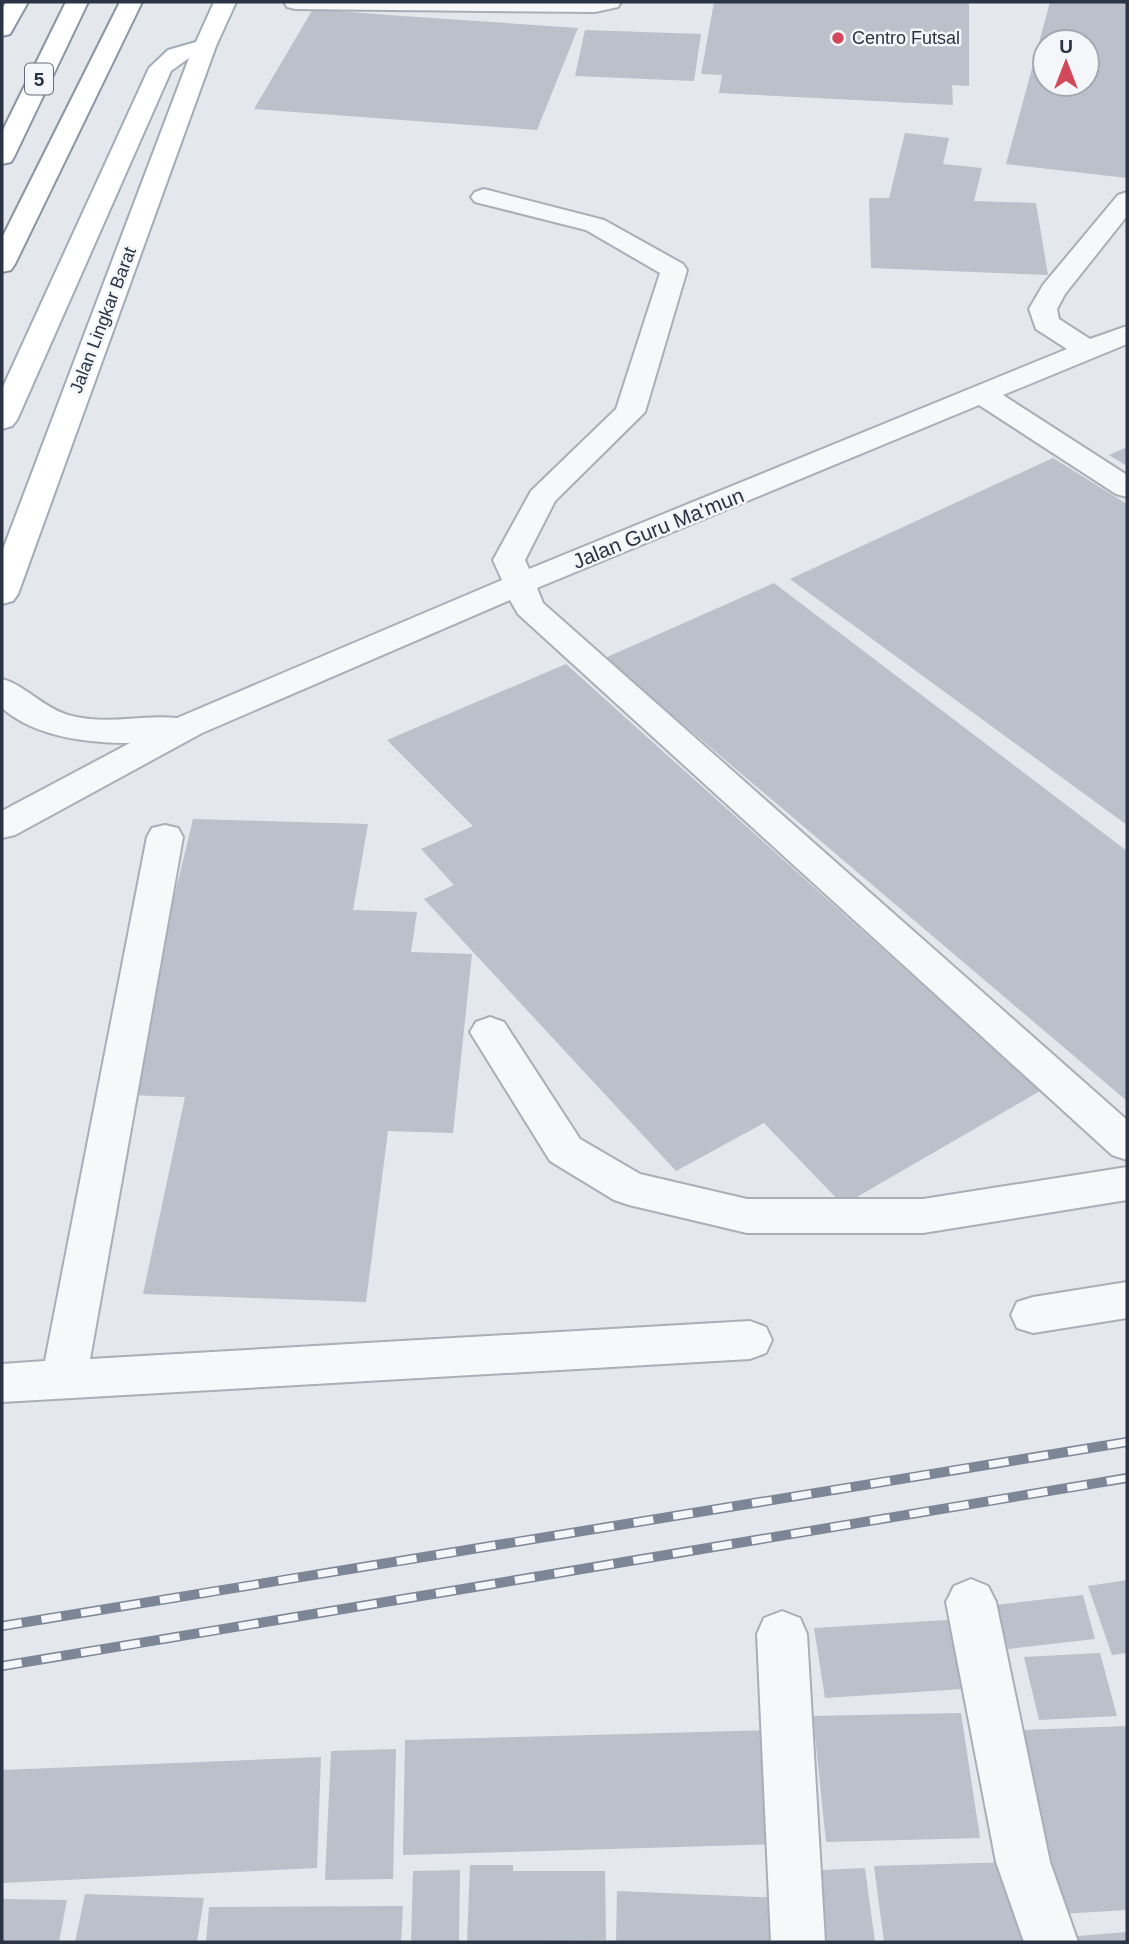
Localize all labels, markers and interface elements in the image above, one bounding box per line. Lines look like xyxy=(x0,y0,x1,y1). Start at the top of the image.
place label: Centro Futsal xyxy=(852,28,960,48)
north arrow xyxy=(1031,28,1101,98)
marker: Centro Futsal xyxy=(830,30,846,46)
text: U xyxy=(1059,36,1073,57)
road number: 5 xyxy=(25,64,53,94)
street label: Jalan Lingkar Barat xyxy=(66,244,140,396)
street label: Jalan Guru Ma'mun xyxy=(569,483,747,573)

